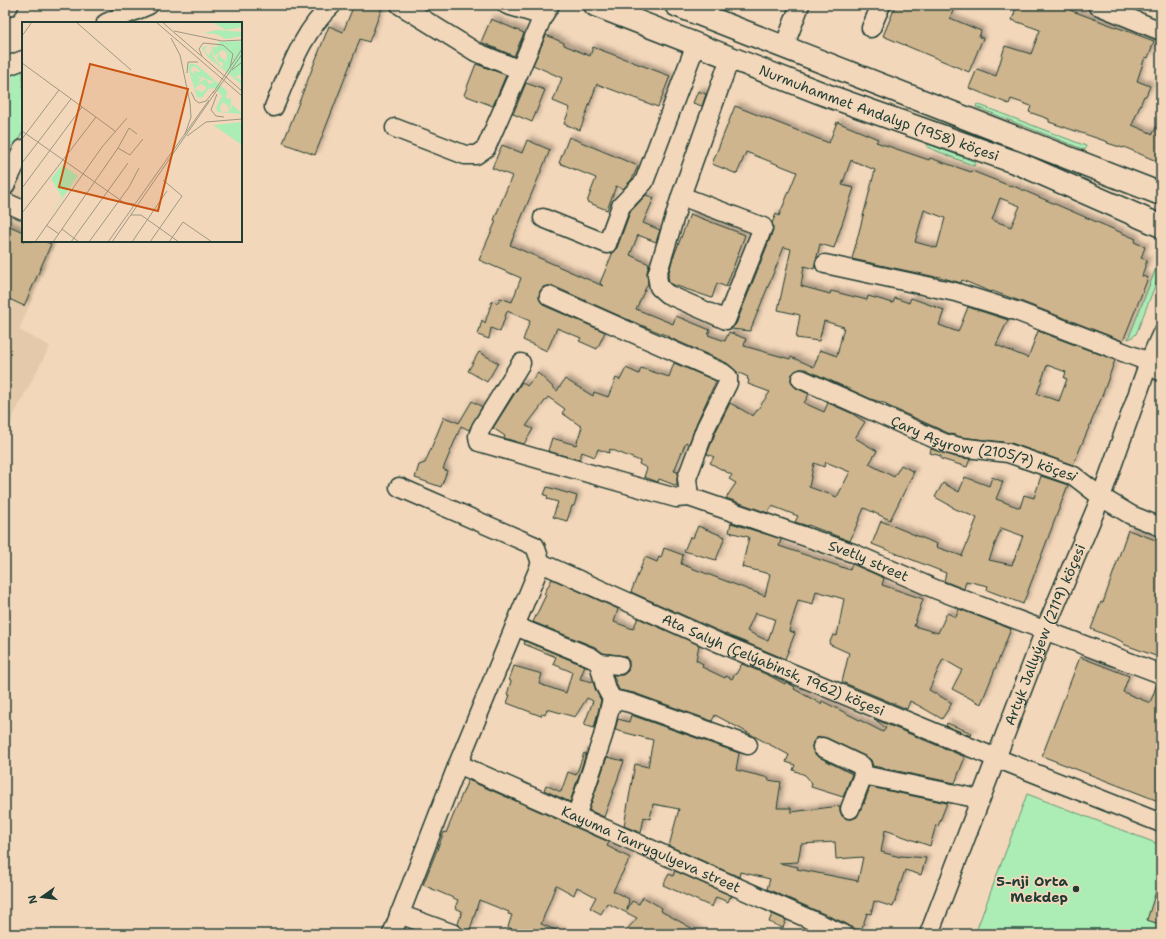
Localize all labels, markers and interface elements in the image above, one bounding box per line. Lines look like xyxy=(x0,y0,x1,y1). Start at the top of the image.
inset map xyxy=(22,22,242,242)
street label: Nurmuhammet Andalyp (1958) köçesi xyxy=(756,61,1002,165)
street label: Çary Aşyrow (2105/7) köçesi xyxy=(888,411,1082,485)
street label: Svetly street xyxy=(826,536,911,585)
street label: Artyk Jallyýew (2119) köçesi xyxy=(1000,541,1089,728)
street label: Ata Salyh (Çelýabinsk, 1962) köçesi xyxy=(659,610,887,720)
street label: Kayuma Tanrygulyeva street xyxy=(559,802,743,897)
place label: 5-nji Orta Mekdep xyxy=(996,872,1068,906)
north arrow xyxy=(22,877,62,917)
marker: 5-nji Orta Mekdep xyxy=(1071,884,1081,894)
text: N xyxy=(24,893,41,905)

